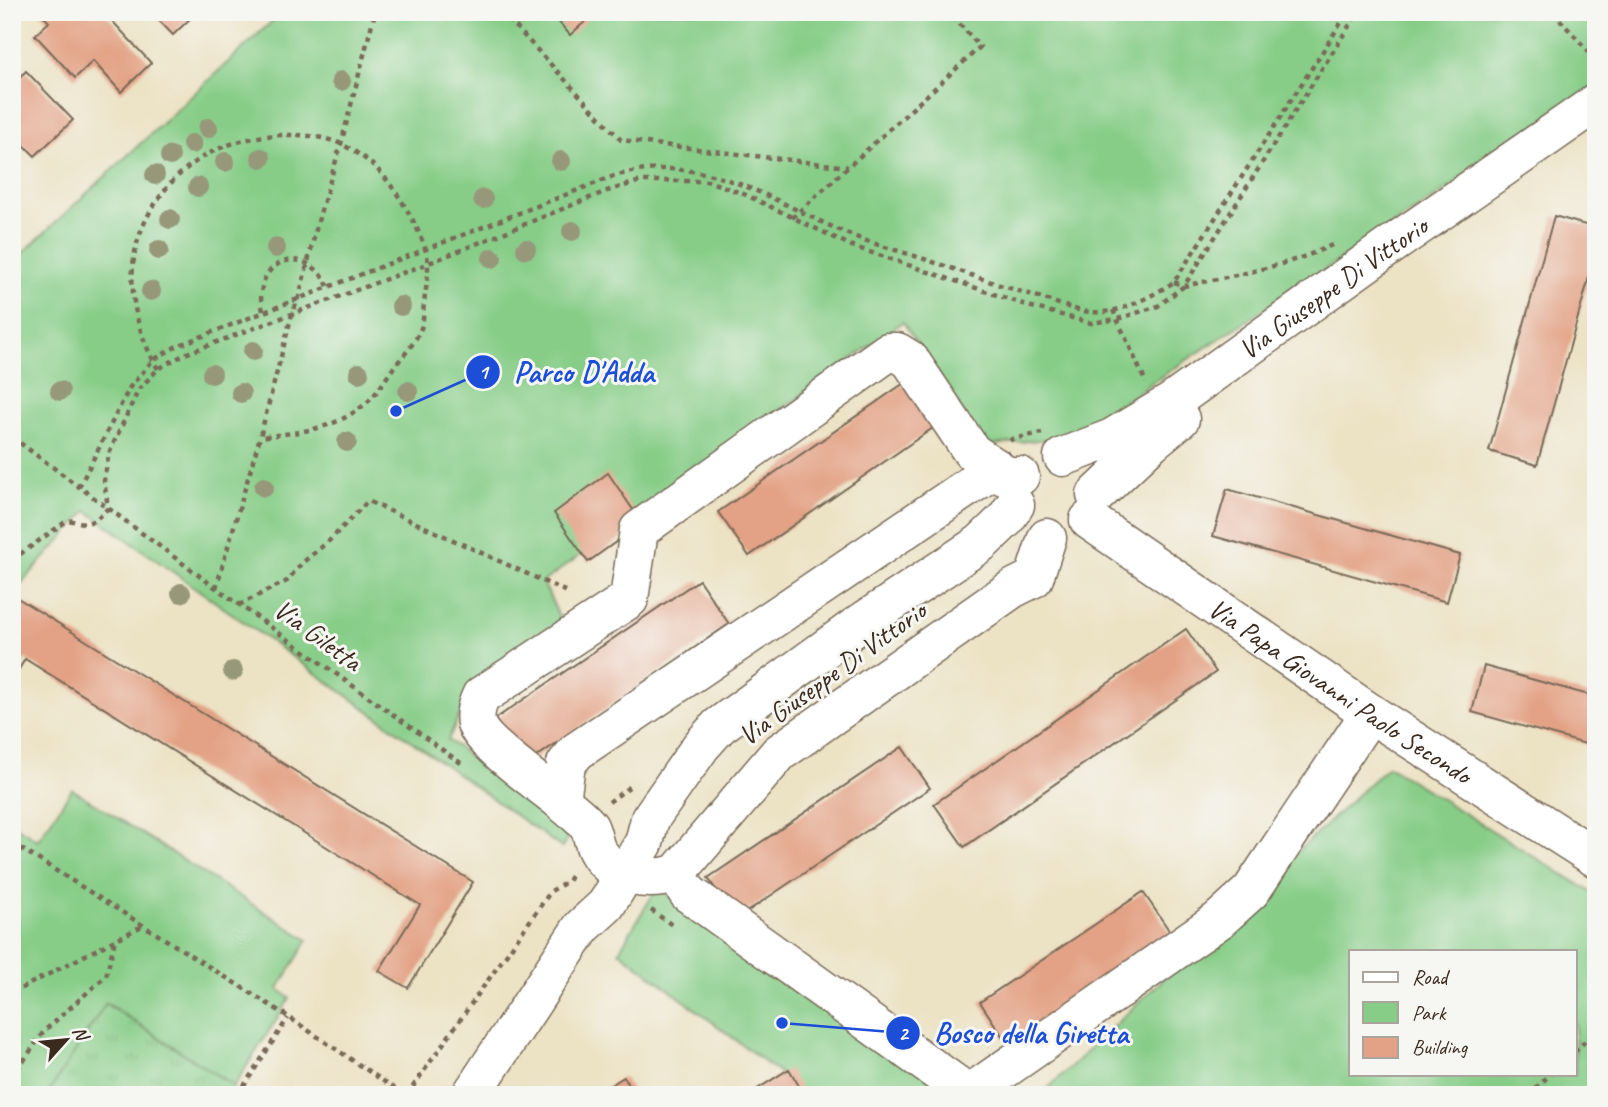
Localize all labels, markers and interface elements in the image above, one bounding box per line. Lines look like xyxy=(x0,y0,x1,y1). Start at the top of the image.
street label: Via Giuseppe Di Vittorio xyxy=(1231,206,1436,366)
callout: Parco D'Adda xyxy=(465,346,668,397)
text: Parco D'Adda xyxy=(514,353,657,391)
text: 1 xyxy=(478,359,490,385)
street label: Via Papa Giovanni Paolo Secondo xyxy=(1202,590,1481,793)
street label: Via Giuseppe Di Vittorio xyxy=(731,591,935,753)
street label: Via Giletta xyxy=(267,592,370,680)
legend xyxy=(1349,950,1576,1076)
text: Road xyxy=(1412,964,1451,990)
text: Park xyxy=(1412,1000,1447,1026)
north arrow xyxy=(32,1006,102,1076)
callout: Bosco della Giretta xyxy=(886,1007,1141,1058)
text: Bosco della Giretta xyxy=(934,1014,1131,1052)
text: 2 xyxy=(898,1020,910,1046)
text: N xyxy=(67,1022,95,1046)
text: Building xyxy=(1412,1034,1469,1060)

